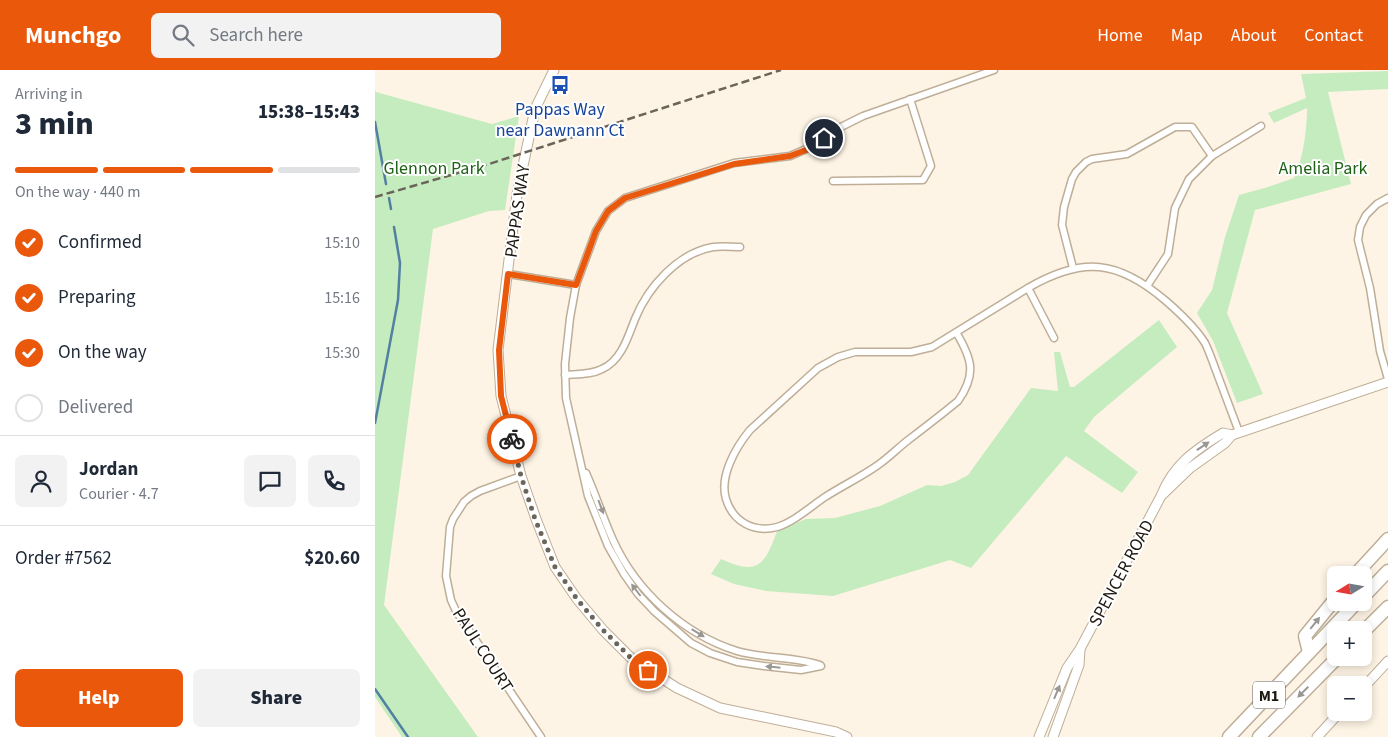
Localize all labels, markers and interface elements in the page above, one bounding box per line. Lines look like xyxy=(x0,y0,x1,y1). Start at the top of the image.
search box xyxy=(151,13,501,58)
text: Munchgo xyxy=(25,18,121,53)
icon: search xyxy=(169,21,197,49)
text: Search here xyxy=(209,22,303,49)
text: Home xyxy=(1097,23,1143,48)
text: Map xyxy=(1171,23,1203,48)
text: About xyxy=(1231,23,1276,48)
text: Contact xyxy=(1304,23,1363,48)
bus stop icon: Pappas Way near Dawnann Ct xyxy=(549,74,571,96)
text: Arriving in xyxy=(15,83,83,105)
place label: Pappas Way near Dawnann Ct xyxy=(496,97,624,143)
text: 15:38–15:43 xyxy=(258,99,360,126)
text: 3 min xyxy=(15,101,94,147)
pin xyxy=(803,117,845,159)
icon: home xyxy=(810,124,838,152)
park label: Glennon Park xyxy=(383,156,485,181)
park label: Amelia Park xyxy=(1279,156,1368,181)
street label: PAPPAS WAY xyxy=(499,162,536,259)
text: On the way · 440 m xyxy=(15,181,140,203)
icon: check xyxy=(15,229,43,257)
text: Confirmed xyxy=(58,229,142,256)
text: 15:10 xyxy=(324,232,360,254)
icon: check xyxy=(15,284,43,312)
text: Preparing xyxy=(58,284,136,311)
text: 15:16 xyxy=(324,287,360,309)
icon: check xyxy=(15,339,43,367)
text: On the way xyxy=(58,339,147,366)
text: 15:30 xyxy=(324,342,360,364)
text: Delivered xyxy=(58,394,133,421)
courier xyxy=(487,414,537,464)
icon: bike xyxy=(498,425,526,453)
one-way arrow xyxy=(1196,441,1210,451)
button: person xyxy=(15,455,67,507)
button: chat xyxy=(244,455,296,507)
button: phone xyxy=(308,455,360,507)
text: Jordan xyxy=(79,456,138,483)
text: Courier · 4.7 xyxy=(79,483,159,505)
one-way arrow xyxy=(597,500,605,515)
street label: SPENCER ROAD xyxy=(1083,516,1160,631)
text: Order #7562 xyxy=(15,545,112,572)
text: $20.60 xyxy=(304,545,360,572)
north arrow xyxy=(1327,566,1373,611)
map controls xyxy=(1327,566,1372,721)
one-way arrow xyxy=(630,584,641,597)
street label: PAUL COURT xyxy=(446,603,519,698)
one-way arrow xyxy=(1310,617,1321,630)
button: + xyxy=(1327,621,1372,666)
one-way arrow xyxy=(691,628,704,637)
pin xyxy=(627,649,669,691)
icon: bag xyxy=(634,656,662,684)
one-way arrow xyxy=(764,663,780,671)
button: Help xyxy=(15,669,183,727)
button: Share xyxy=(193,669,360,727)
button: − xyxy=(1327,676,1372,721)
road number: M1 xyxy=(1253,682,1285,708)
one-way arrow xyxy=(1054,685,1062,699)
one-way arrow xyxy=(1297,686,1309,698)

